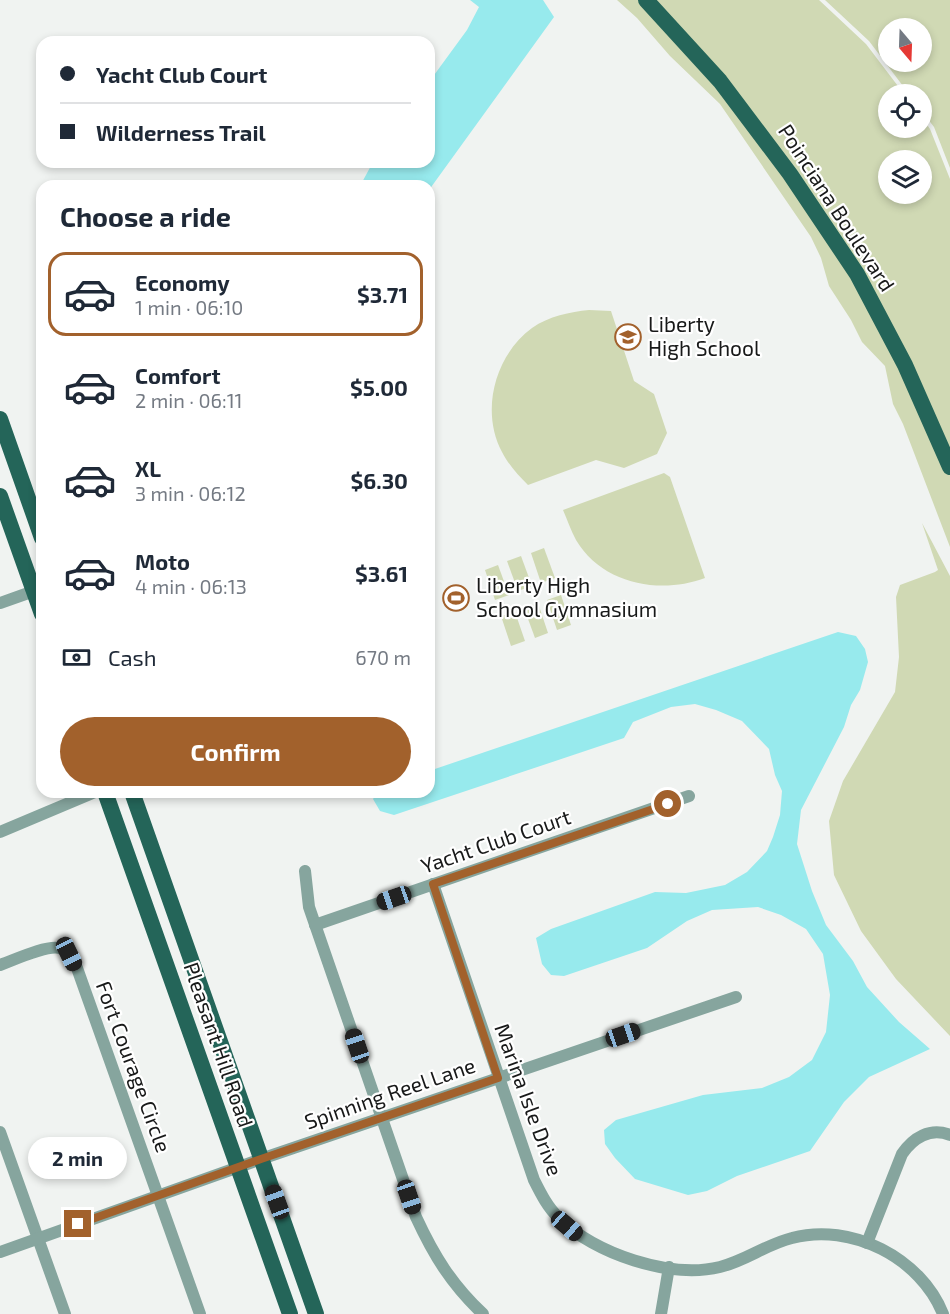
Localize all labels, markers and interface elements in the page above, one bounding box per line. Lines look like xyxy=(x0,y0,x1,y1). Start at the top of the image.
north arrow xyxy=(878,18,932,72)
map controls xyxy=(878,18,932,204)
text: Yacht Club Court xyxy=(96,61,267,87)
button: locate xyxy=(878,84,932,138)
text: Wilderness Trail xyxy=(96,119,266,145)
street label: Poinciana Boulevard xyxy=(774,119,901,295)
button: layers xyxy=(878,150,932,204)
text: Choose a ride xyxy=(60,200,231,232)
icon: car xyxy=(63,267,117,321)
text: Economy xyxy=(135,269,230,295)
text: $3.71 xyxy=(357,281,408,307)
text: 1 min · 06:10 xyxy=(135,295,243,319)
place label: Liberty High School xyxy=(648,311,761,360)
school or university icon: Liberty High School xyxy=(613,322,643,352)
icon: car xyxy=(63,360,117,414)
text: Comfort xyxy=(135,362,220,388)
text: $5.00 xyxy=(350,374,408,400)
text: 2 min · 06:11 xyxy=(135,388,243,412)
icon: car xyxy=(63,453,117,507)
text: XL xyxy=(135,455,161,481)
text: $6.30 xyxy=(351,467,408,493)
text: 3 min · 06:12 xyxy=(135,481,246,505)
icon: car xyxy=(63,546,117,600)
text: Moto xyxy=(135,548,190,574)
text: $3.61 xyxy=(355,560,408,586)
place label: Liberty High School Gymnasium xyxy=(476,572,657,621)
text: 4 min · 06:13 xyxy=(135,574,247,598)
sports icon: Liberty High School Gymnasium xyxy=(441,583,471,613)
icon: cash xyxy=(60,641,93,674)
text: Cash xyxy=(108,644,157,670)
text: 670 m xyxy=(355,645,411,669)
button: Confirm xyxy=(60,717,411,786)
route start xyxy=(654,790,681,817)
street label: Yacht Club Court xyxy=(417,803,574,878)
car xyxy=(374,884,414,912)
car xyxy=(53,934,85,974)
street label: Pleasant Hill Road xyxy=(179,959,259,1130)
street label: Fort Courage Circle xyxy=(92,977,177,1156)
street label: Marina Isle Drive xyxy=(490,1020,569,1179)
car xyxy=(603,1021,643,1049)
car xyxy=(343,1026,371,1066)
street label: Spinning Reel Lane xyxy=(301,1052,478,1134)
callout: 2 min xyxy=(28,1137,128,1179)
text: 2 min xyxy=(52,1146,103,1170)
car xyxy=(395,1177,423,1217)
car xyxy=(262,1182,292,1222)
car xyxy=(548,1207,586,1245)
route end xyxy=(64,1210,91,1237)

